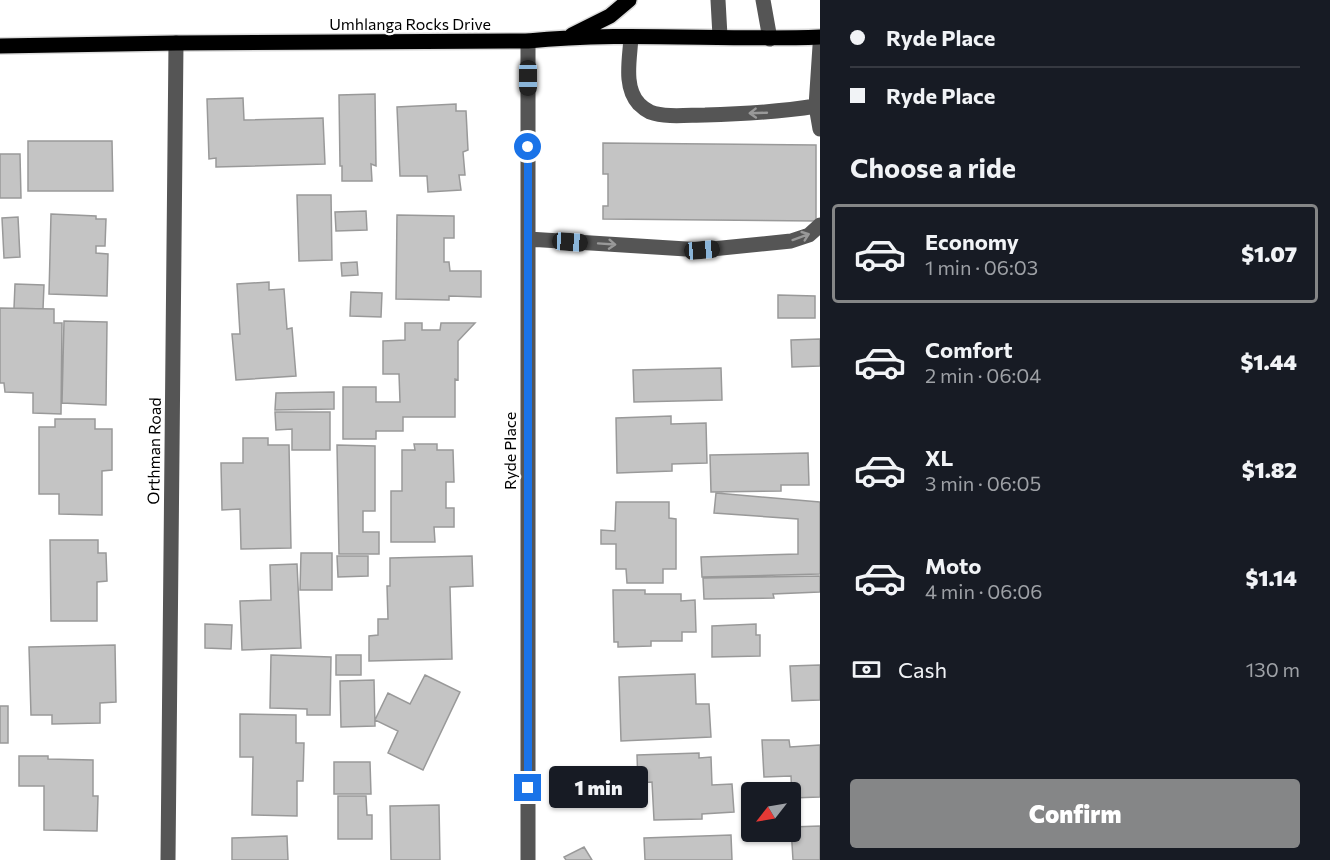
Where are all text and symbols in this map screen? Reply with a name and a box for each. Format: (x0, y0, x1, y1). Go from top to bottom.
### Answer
street label: Umhlanga Rocks Drive (329, 14, 491, 33)
text: Ryde Place (886, 24, 995, 51)
car (519, 60, 537, 96)
text: Ryde Place (886, 82, 995, 109)
one-way arrow (749, 107, 769, 119)
route start (514, 133, 541, 160)
text: Choose a ride (850, 151, 1016, 184)
icon: car (853, 227, 907, 281)
text: Economy (925, 228, 1019, 255)
one-way arrow (791, 231, 810, 242)
car (551, 232, 589, 252)
one-way arrow (597, 239, 617, 250)
car (683, 239, 721, 261)
text: $1.07 (1241, 240, 1297, 267)
text: 1 min · 06:03 (925, 255, 1038, 279)
icon: car (853, 335, 907, 389)
text: Comfort (925, 336, 1013, 363)
text: $1.44 (1241, 348, 1297, 375)
text: 2 min · 06:04 (925, 363, 1041, 387)
street label: Orthman Road (143, 397, 164, 505)
street label: Ryde Place (500, 412, 519, 490)
icon: car (853, 443, 907, 497)
text: XL (925, 444, 953, 471)
text: $1.82 (1242, 456, 1297, 483)
text: 3 min · 06:05 (925, 471, 1041, 495)
icon: car (853, 551, 907, 605)
text: Moto (925, 552, 981, 579)
text: $1.14 (1245, 564, 1297, 591)
text: 4 min · 06:06 (925, 579, 1042, 603)
icon: cash (850, 653, 883, 686)
text: Cash (898, 656, 947, 683)
text: 130 m (1246, 657, 1300, 681)
callout: 1 min (549, 767, 648, 809)
route end (514, 774, 541, 801)
text: 1 min (574, 775, 623, 799)
button: Confirm (850, 779, 1300, 848)
north arrow (741, 782, 801, 842)
map controls (741, 782, 801, 842)

